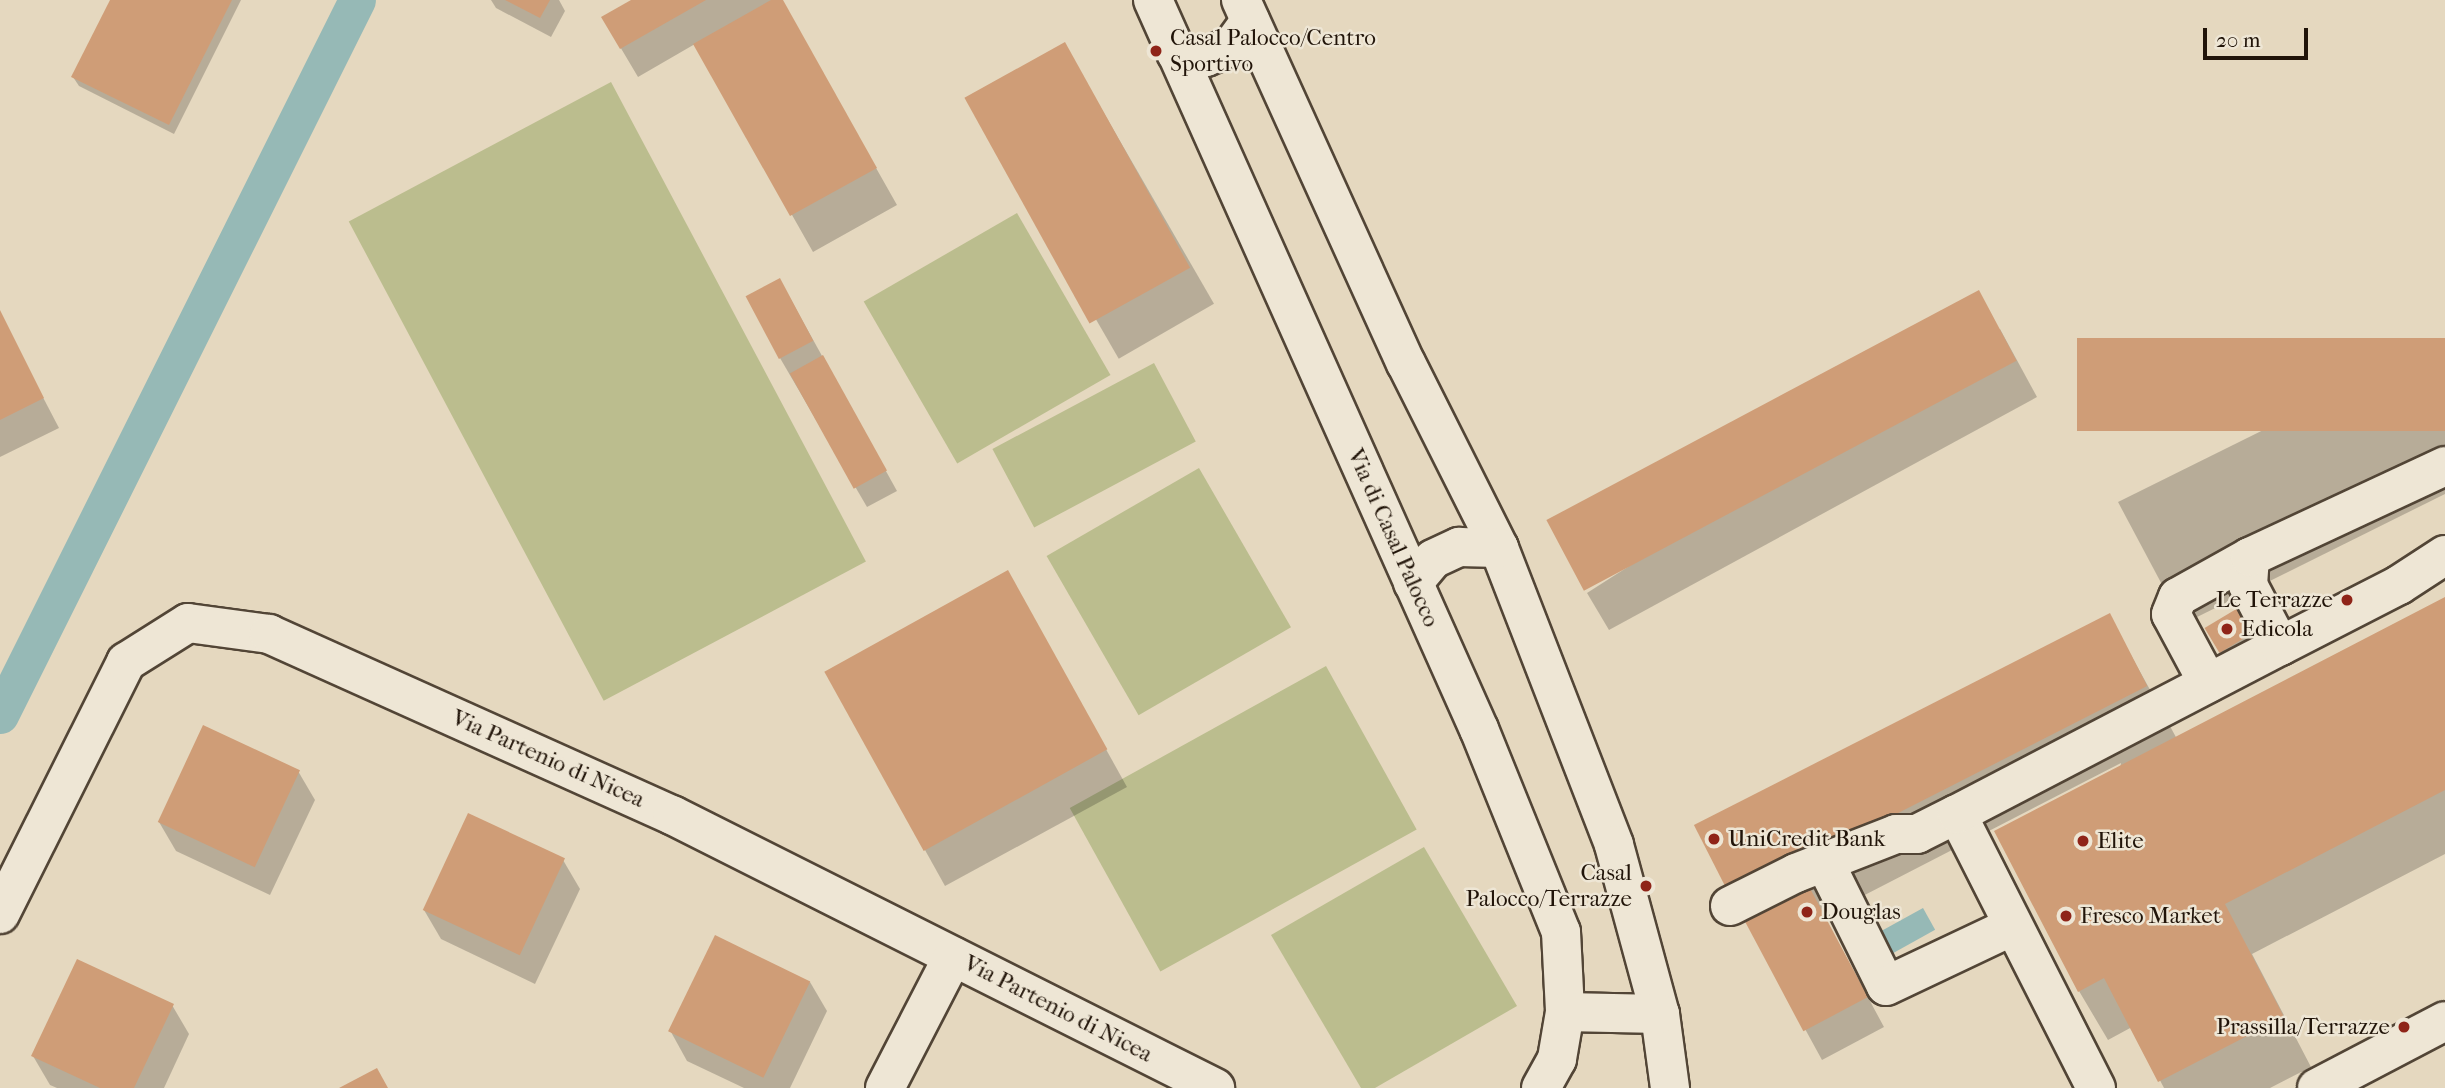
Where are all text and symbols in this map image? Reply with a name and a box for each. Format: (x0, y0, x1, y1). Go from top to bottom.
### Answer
scale bar (2207, 14, 2312, 58)
place label: Casal Palocco/Centro Sportivo (1170, 24, 1376, 78)
text: 20 m (2216, 28, 2260, 52)
marker: Casal Palocco/Centro Sportivo (1148, 43, 1164, 59)
street label: Via di Casal Palocco (1341, 445, 1445, 631)
place label: Le Terrazze (2216, 586, 2333, 614)
marker: Le Terrazze (2339, 592, 2355, 608)
place label: Edicola (2241, 615, 2313, 643)
marker: Edicola (2219, 621, 2235, 637)
street label: Via Partenio di Nicea (447, 704, 649, 814)
place label: UniCredit Bank (1728, 825, 1885, 853)
place label: Elite (2097, 827, 2144, 855)
marker: UniCredit Bank (1706, 831, 1722, 847)
marker: Elite (2075, 833, 2091, 849)
place label: Casal Palocco/Terrazze (1465, 859, 1632, 913)
marker: Casal Palocco/Terrazze (1638, 878, 1654, 894)
place label: Douglas (1821, 898, 1901, 926)
place label: Fresco Market (2080, 902, 2221, 930)
marker: Douglas (1799, 904, 1815, 920)
marker: Fresco Market (2058, 908, 2074, 924)
street label: Via Partenio di Nicea (959, 950, 1157, 1068)
place label: Prassilla/Terrazze (2216, 1013, 2390, 1041)
marker: Prassilla/Terrazze (2396, 1019, 2412, 1035)

